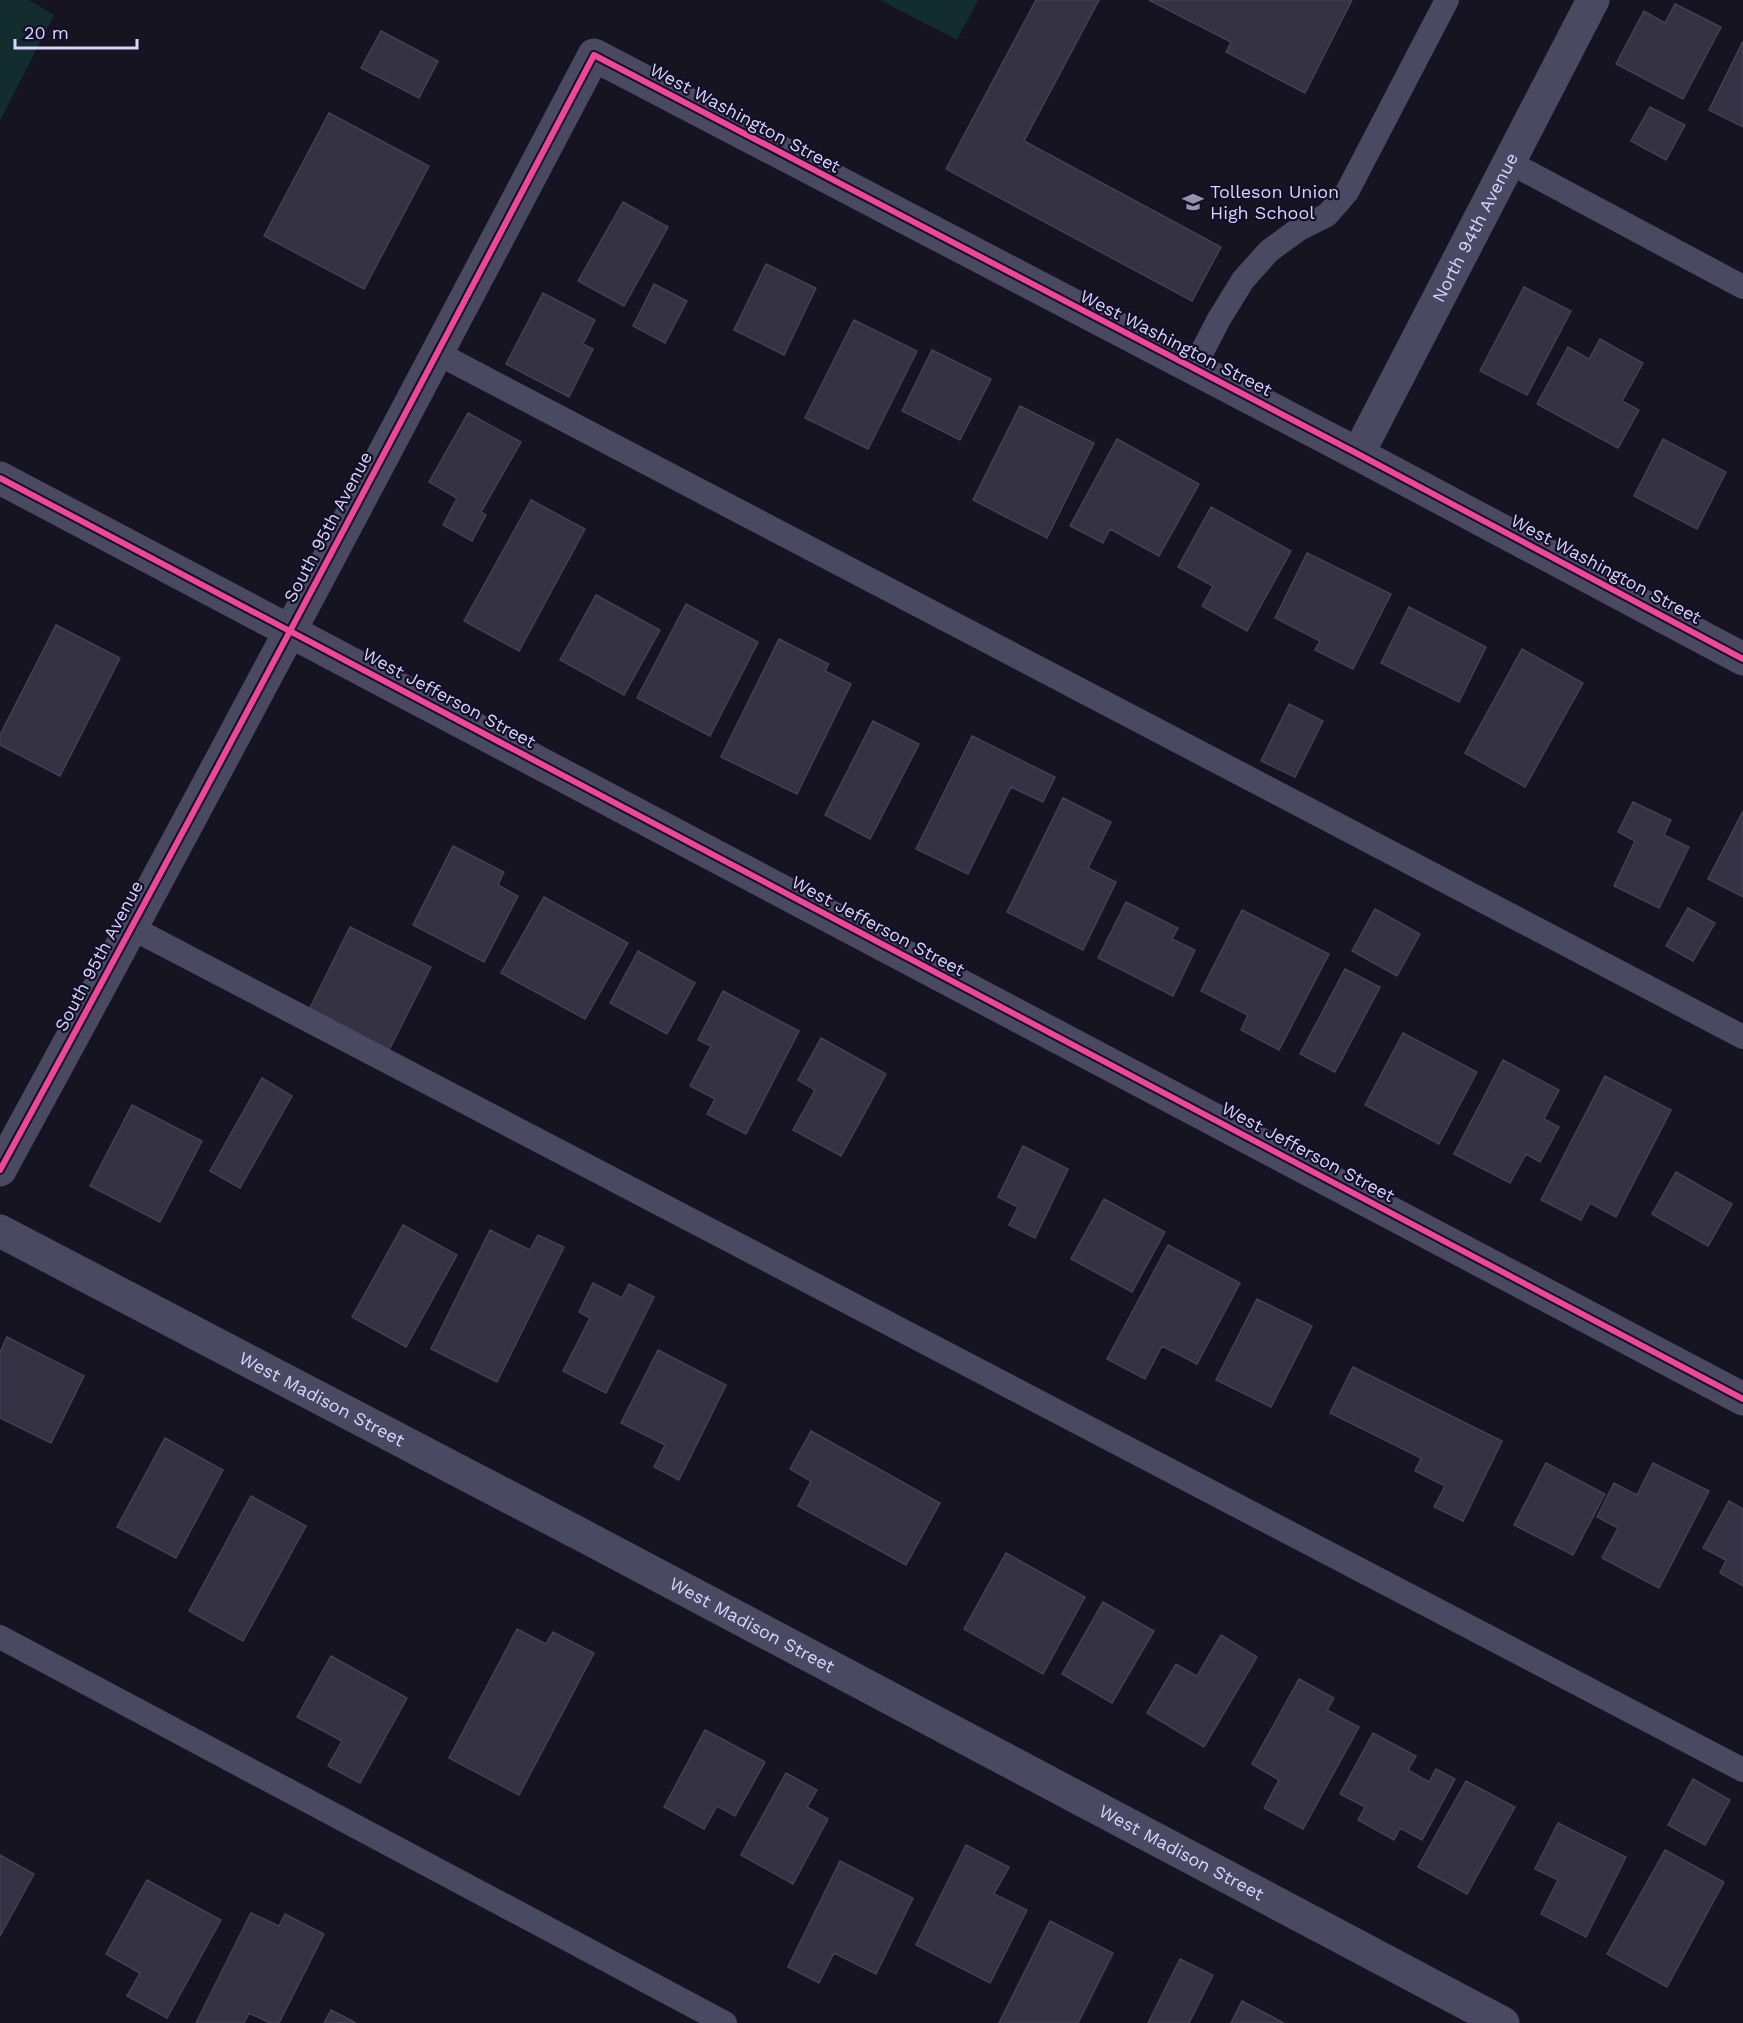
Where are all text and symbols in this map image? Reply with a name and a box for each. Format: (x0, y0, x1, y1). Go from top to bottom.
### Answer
scale bar (15, 12, 136, 50)
text: 20 m (24, 22, 69, 43)
street label: West Washington Street (646, 58, 844, 177)
street label: North 94th Avenue (1427, 149, 1522, 306)
place label: Tolleson Union High School (1210, 181, 1339, 223)
school or university icon: Tolleson Union High School (1181, 190, 1205, 214)
street label: West Washington Street (1077, 285, 1276, 400)
street label: South 95th Avenue (279, 448, 376, 606)
street label: West Washington Street (1507, 509, 1705, 628)
street label: West Jefferson Street (359, 643, 540, 752)
street label: West Jefferson Street (788, 871, 969, 980)
street label: South 95th Avenue (50, 877, 147, 1035)
street label: West Jefferson Street (1218, 1097, 1399, 1206)
street label: West Madison Street (236, 1347, 409, 1451)
street label: West Madison Street (666, 1572, 839, 1677)
street label: West Madison Street (1096, 1800, 1268, 1905)

